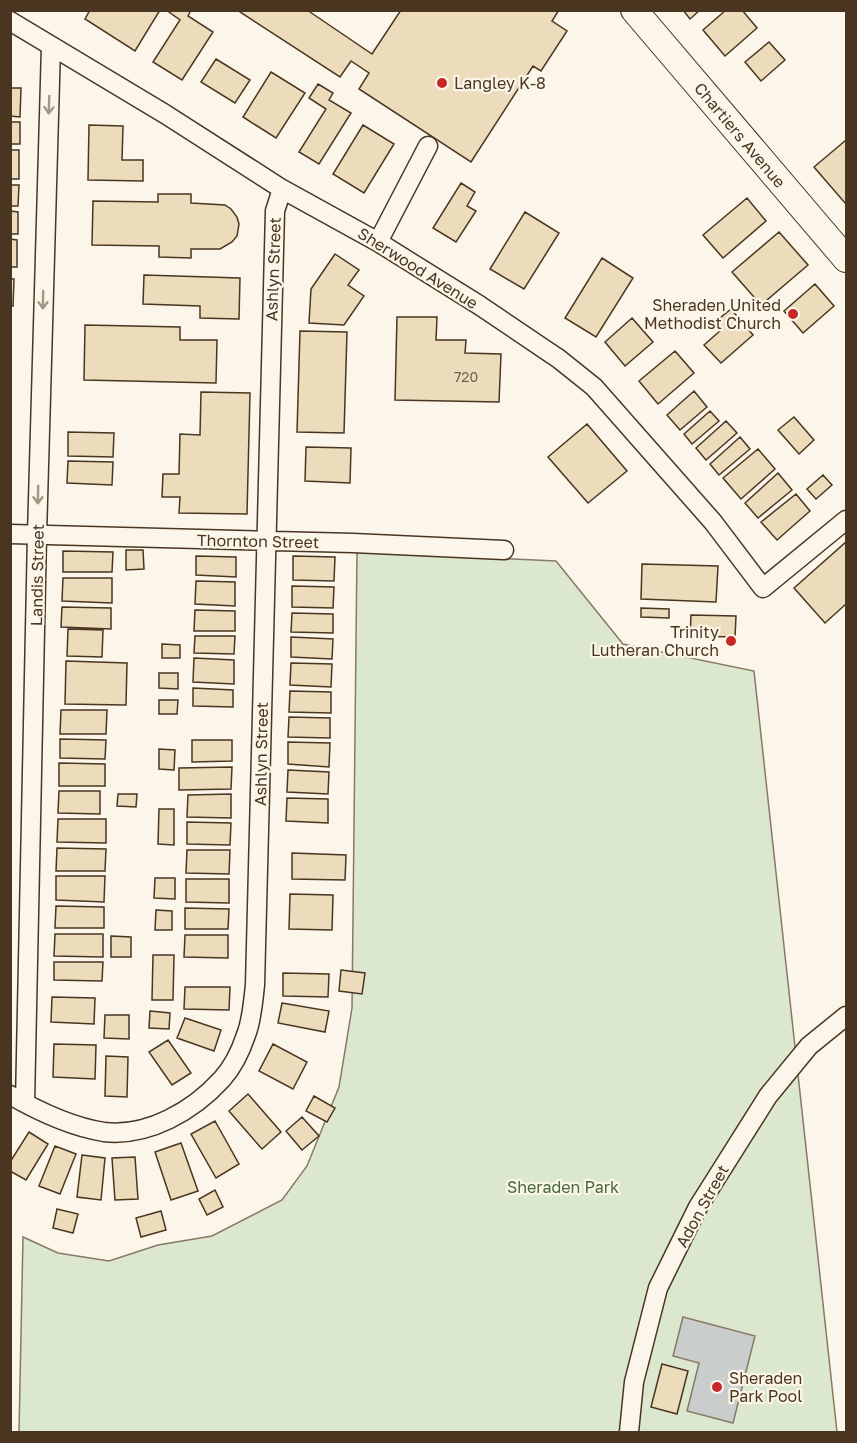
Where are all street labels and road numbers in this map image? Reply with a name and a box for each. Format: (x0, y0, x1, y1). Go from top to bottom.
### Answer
street label: Chartiers Avenue (690, 78, 790, 192)
street label: Ashlyn Street (261, 217, 285, 321)
street label: Sherwood Avenue (354, 223, 482, 313)
street label: Landis Street (26, 524, 48, 626)
street label: Thornton Street (197, 530, 319, 552)
street label: Ashlyn Street (250, 702, 272, 806)
street label: Adon Street (671, 1161, 733, 1251)

